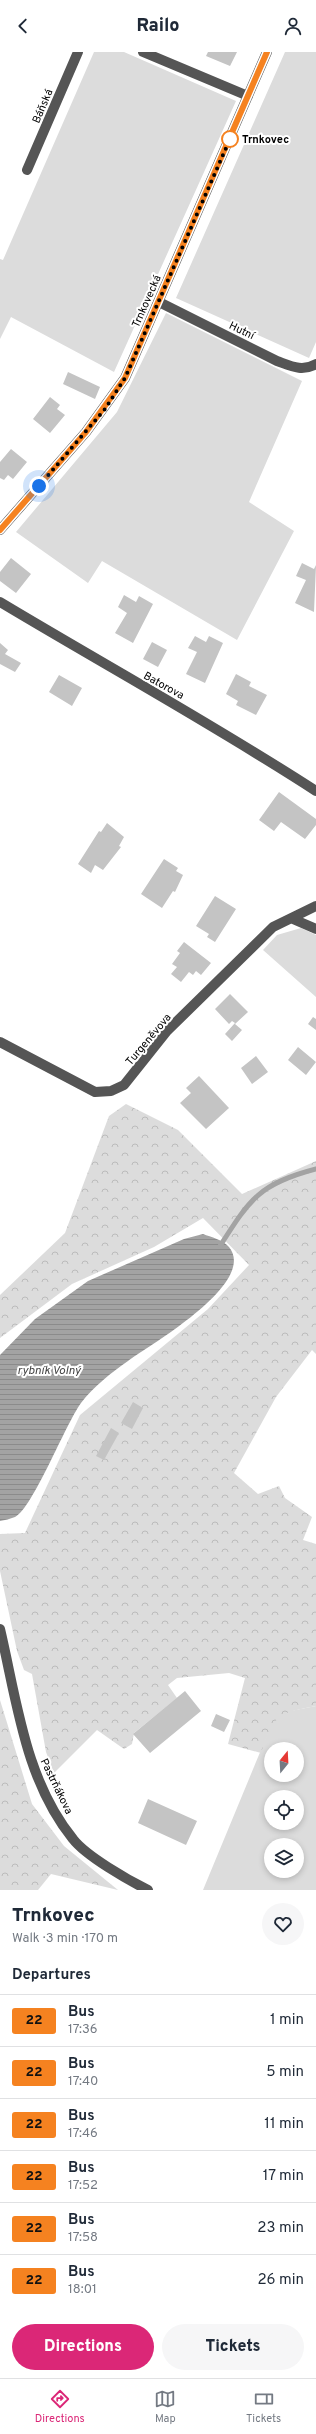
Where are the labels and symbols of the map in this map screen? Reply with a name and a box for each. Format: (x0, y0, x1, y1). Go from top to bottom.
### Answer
street label: Báňská (29, 87, 56, 126)
marker: Trnkovec (221, 130, 239, 148)
place label: Trnkovec (242, 133, 289, 147)
street label: Trnkovecká (129, 273, 165, 330)
street label: Hutní (227, 319, 258, 344)
your location (29, 476, 49, 496)
street label: Batorova (141, 669, 186, 703)
street label: Turgeněvova (123, 1011, 175, 1069)
water label: rybník Volný (17, 1363, 82, 1379)
north arrow (264, 1742, 304, 1782)
street label: Pastrňákova (37, 1756, 76, 1817)

